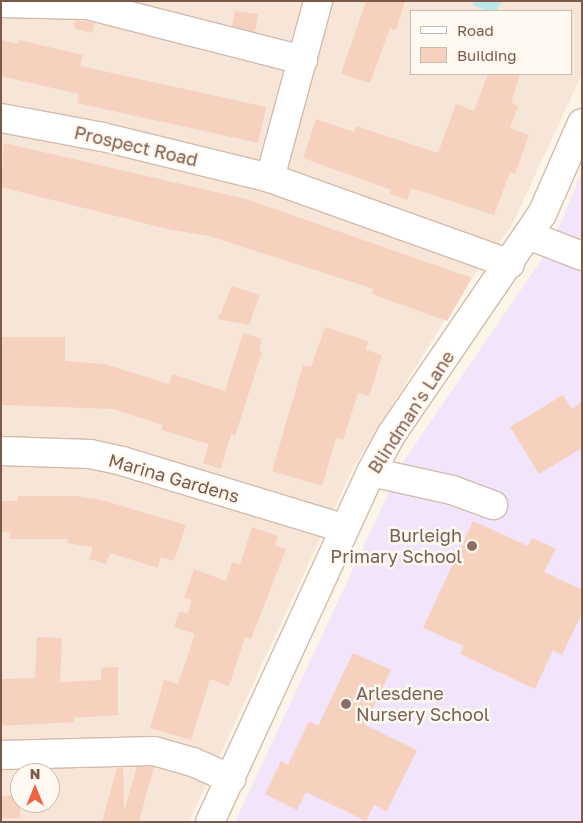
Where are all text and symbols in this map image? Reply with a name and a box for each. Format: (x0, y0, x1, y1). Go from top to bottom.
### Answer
legend (410, 10, 573, 75)
text: Road (457, 21, 494, 39)
text: Building (457, 46, 517, 64)
street label: Prospect Road (72, 121, 200, 171)
street label: Blindman's Lane (363, 347, 459, 477)
street label: Marina Gardens (106, 449, 242, 507)
place label: Burleigh Primary School (330, 525, 462, 568)
marker: Burleigh Primary School (466, 540, 478, 552)
place label: Arlesdene Nursery School (356, 683, 489, 726)
marker: Arlesdene Nursery School (340, 698, 352, 710)
north arrow (10, 763, 60, 813)
text: N (30, 765, 40, 782)

